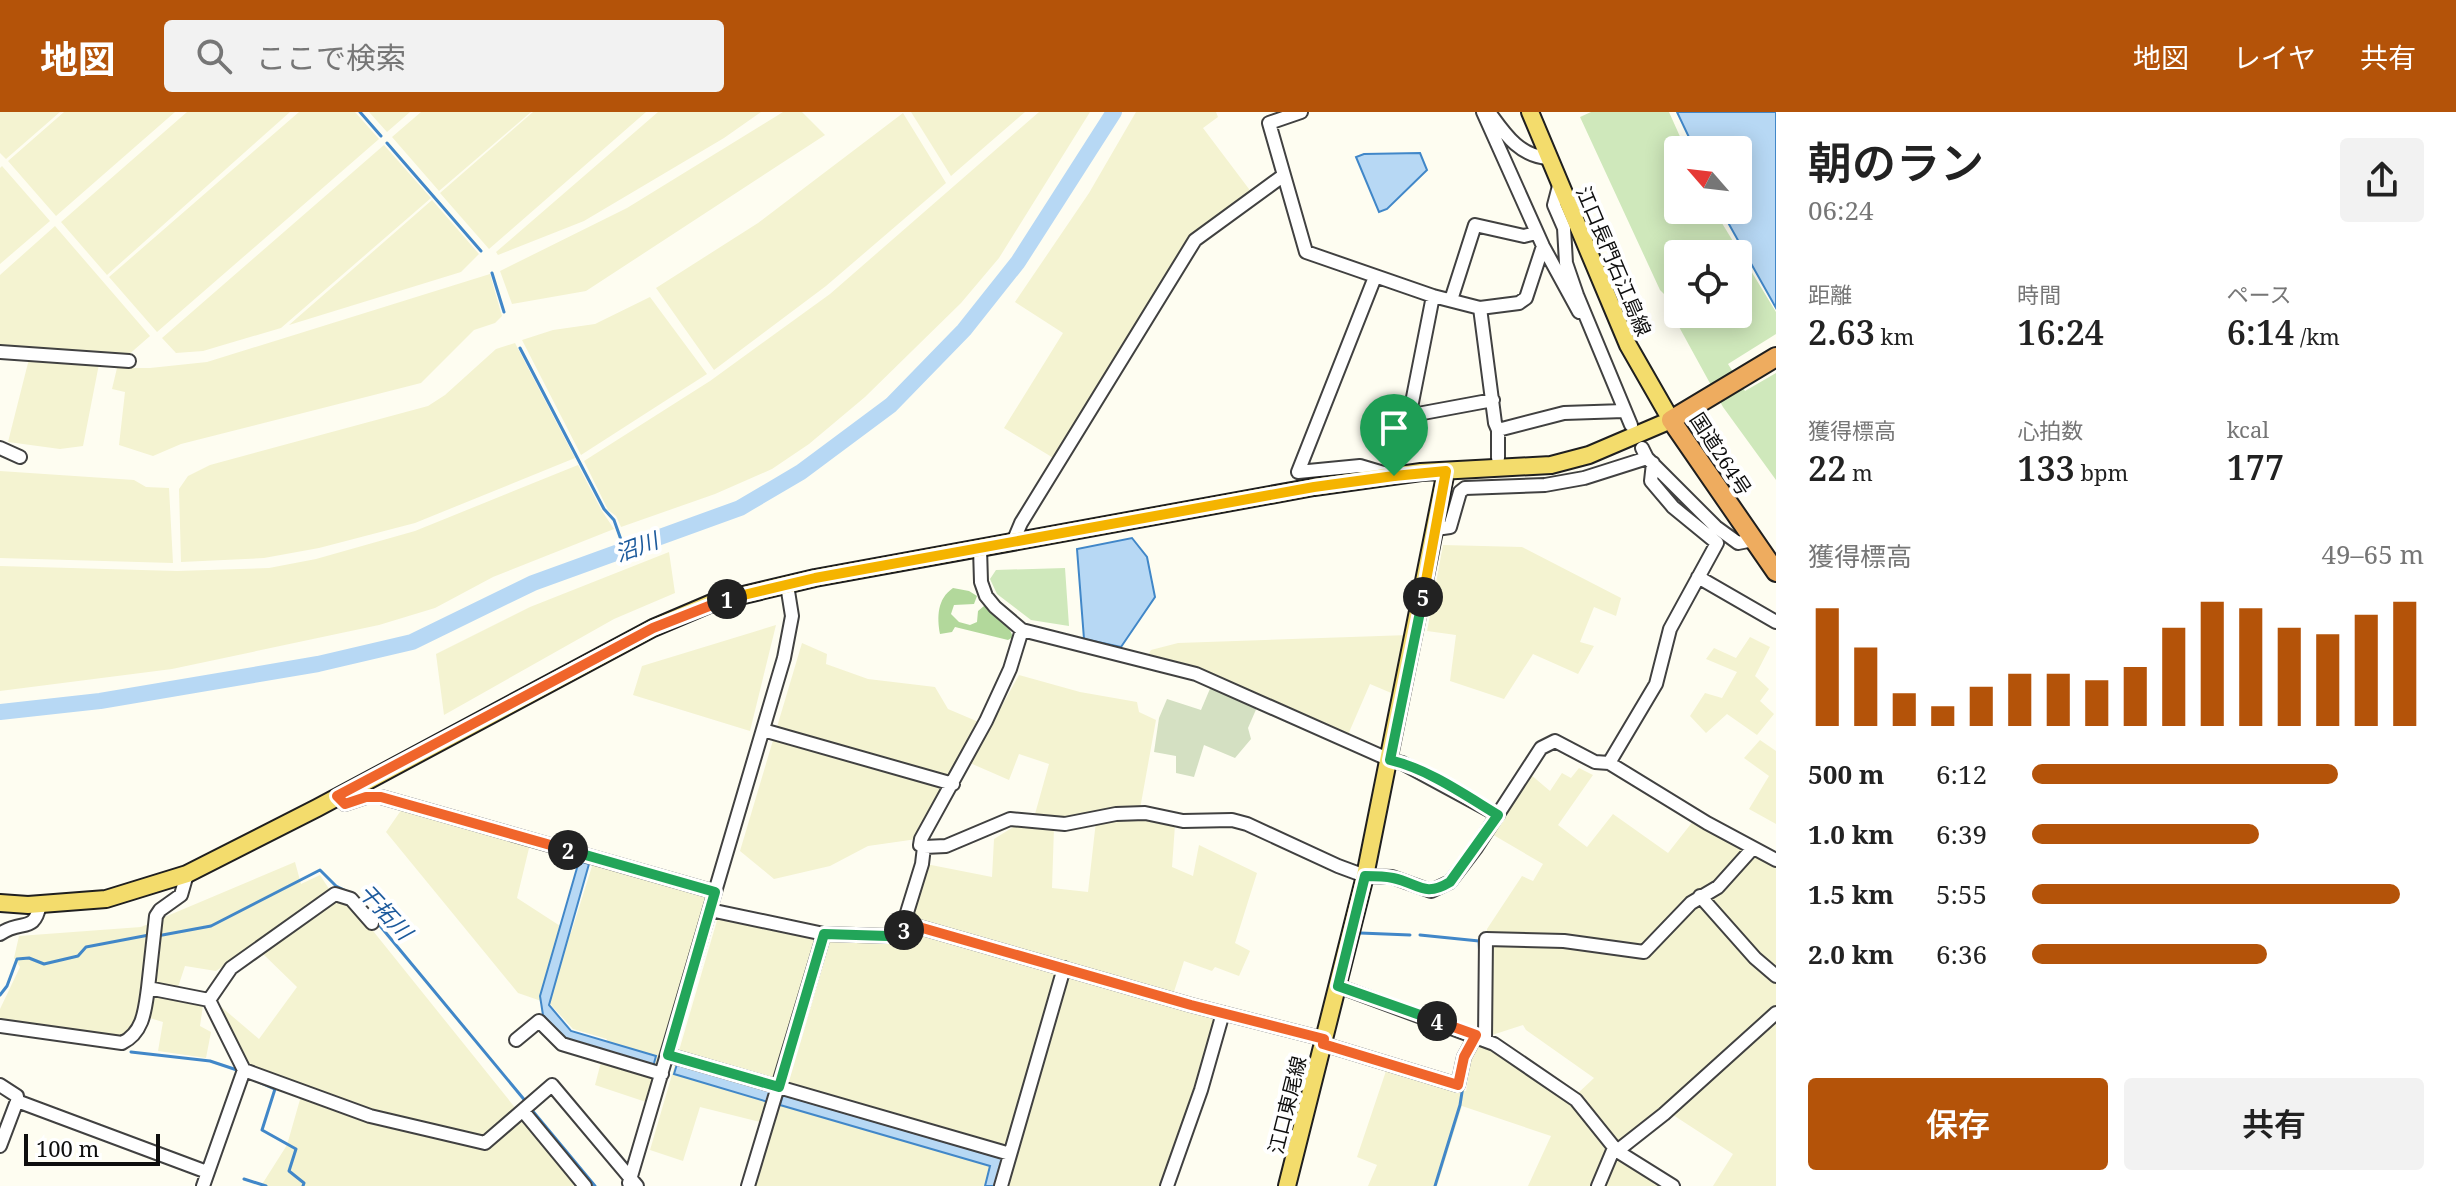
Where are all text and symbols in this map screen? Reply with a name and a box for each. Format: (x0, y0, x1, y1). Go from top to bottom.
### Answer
search box (164, 20, 724, 92)
text: 地図 (40, 32, 116, 84)
icon: search (192, 34, 236, 78)
text: ここで検索 (256, 37, 406, 78)
text: 地図 (2133, 38, 2189, 76)
text: レイヤ (2233, 38, 2316, 76)
text: 共有 (2360, 38, 2416, 76)
text: 朝のラン (1808, 132, 1984, 192)
north arrow (1664, 136, 1752, 224)
map controls (1664, 136, 1752, 328)
button: share (2340, 138, 2424, 222)
street label: 江口長門石江島線 (1570, 182, 1658, 340)
text: 06:24 (1808, 192, 1874, 228)
button: locate (1664, 240, 1752, 328)
text: 距離 (1808, 279, 1852, 309)
text: 時間 (2017, 279, 2061, 309)
text: ペース (2227, 279, 2292, 309)
text: 2.63 (1808, 309, 1875, 355)
text: 16:24 (2017, 309, 2104, 355)
text: 6:14 (2227, 309, 2294, 355)
text: km (1875, 321, 1914, 351)
text: /km (2294, 321, 2340, 351)
pin (1360, 394, 1428, 476)
icon: arrive (1372, 406, 1416, 450)
street label: 国道264号 (1684, 407, 1758, 501)
text: kcal (2227, 414, 2269, 444)
text: 獲得標高 (1808, 415, 1896, 445)
text: 心拍数 (2017, 415, 2083, 445)
text: 177 (2227, 444, 2284, 490)
text: 22 (1808, 445, 1846, 491)
text: 133 (2017, 445, 2075, 491)
text: m (1846, 457, 1873, 487)
text: bpm (2075, 457, 2128, 487)
water label: 沼川 (610, 524, 664, 568)
text: 49–65 m (2322, 536, 2424, 572)
text: 獲得標高 (1808, 538, 1912, 574)
pin: 5 (1403, 577, 1443, 617)
pin: 1 (707, 579, 747, 619)
text: 5 (1417, 582, 1429, 612)
text: 1 (721, 584, 733, 614)
text: 500 m (1808, 756, 1884, 792)
text: 6:12 (1936, 756, 1987, 792)
text: 1.0 km (1808, 816, 1894, 852)
text: 6:39 (1936, 816, 1987, 852)
pin: 2 (548, 830, 588, 870)
text: 2 (562, 835, 574, 865)
text: 1.5 km (1808, 876, 1894, 912)
text: 5:55 (1936, 876, 1987, 912)
water label: 干拓川 (353, 877, 421, 947)
pin: 3 (884, 910, 924, 950)
text: 3 (898, 915, 910, 945)
text: 2.0 km (1808, 936, 1894, 972)
text: 6:36 (1936, 936, 1987, 972)
pin: 4 (1417, 1001, 1457, 1041)
text: 4 (1431, 1006, 1443, 1036)
street label: 江口東尾線 (1262, 1053, 1312, 1157)
button: 保存 (1808, 1078, 2108, 1170)
button: 共有 (2124, 1078, 2424, 1170)
scale bar (24, 1130, 160, 1166)
text: 100 m (36, 1133, 99, 1163)

